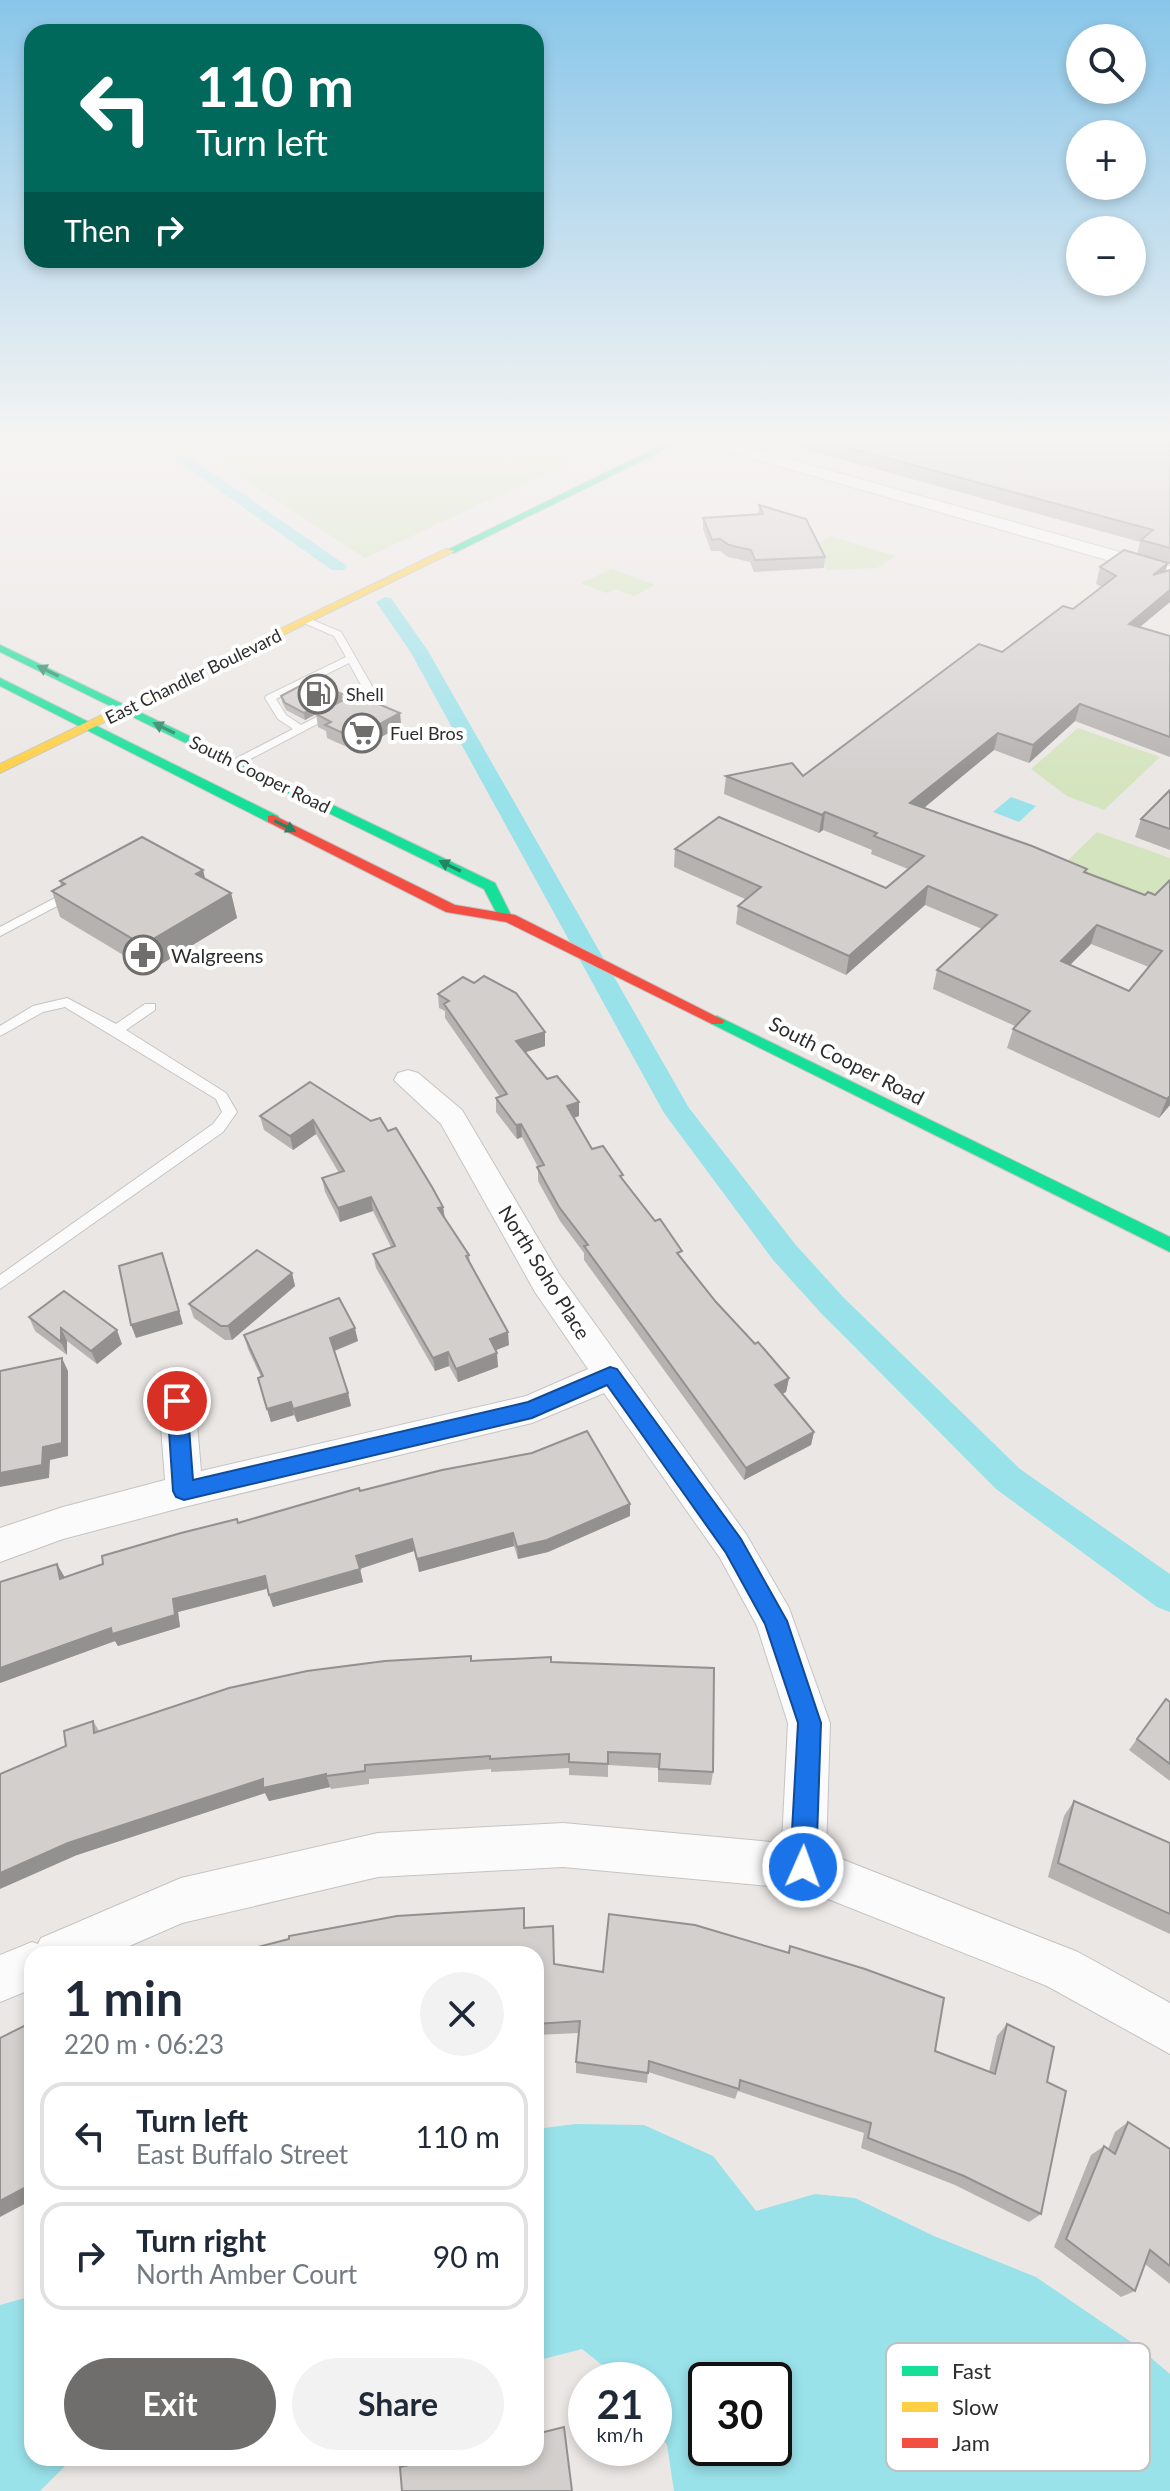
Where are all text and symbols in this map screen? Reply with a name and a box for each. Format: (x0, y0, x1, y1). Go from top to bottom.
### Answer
map controls (1066, 24, 1146, 296)
button: search (1066, 24, 1146, 104)
text: 110 m (196, 52, 354, 119)
icon: left (64, 56, 168, 160)
text: Turn left (196, 120, 328, 164)
button: + (1066, 120, 1146, 200)
icon: right (147, 208, 191, 252)
text: Then (64, 212, 131, 248)
button: − (1066, 216, 1146, 296)
street label: East Chandler Boulevard (101, 624, 285, 728)
one-way arrow (36, 665, 59, 678)
fuel station icon: Shell (297, 673, 339, 715)
place label: Shell (346, 683, 384, 705)
supermarket icon: Fuel Bros (341, 712, 383, 754)
one-way arrow (152, 721, 175, 735)
place label: Fuel Bros (390, 722, 464, 744)
street label: South Cooper Road (186, 730, 334, 818)
one-way arrow (274, 819, 297, 832)
one-way arrow (438, 859, 461, 873)
pharmacy icon: Walgreens (122, 934, 164, 976)
place label: Walgreens (171, 943, 263, 967)
street label: South Cooper Road (766, 1011, 928, 1109)
street label: North Soho Place (494, 1201, 596, 1343)
pin (143, 1367, 211, 1435)
icon: arrive (155, 1379, 199, 1423)
position arrow (761, 1825, 845, 1909)
text: 1 min (64, 1969, 183, 2026)
button: close (420, 1972, 504, 2056)
text: 220 m · 06:23 (64, 2028, 224, 2060)
text: Turn left (136, 2102, 248, 2138)
icon: left (68, 2114, 112, 2158)
text: 110 m (415, 2118, 500, 2154)
text: East Buffalo Street (136, 2138, 348, 2170)
text: Turn right (136, 2222, 266, 2258)
icon: right (68, 2234, 112, 2278)
text: 90 m (433, 2238, 500, 2274)
text: North Amber Court (136, 2258, 357, 2290)
legend (886, 2343, 1150, 2471)
text: Fast (952, 2357, 991, 2384)
button: Exit (64, 2358, 276, 2450)
button: Share (292, 2358, 504, 2450)
speed limit sign: 30 (688, 2362, 792, 2466)
text: 21 (597, 2380, 643, 2428)
text: Slow (952, 2393, 999, 2420)
text: km/h (597, 2422, 643, 2446)
text: Jam (952, 2429, 990, 2456)

